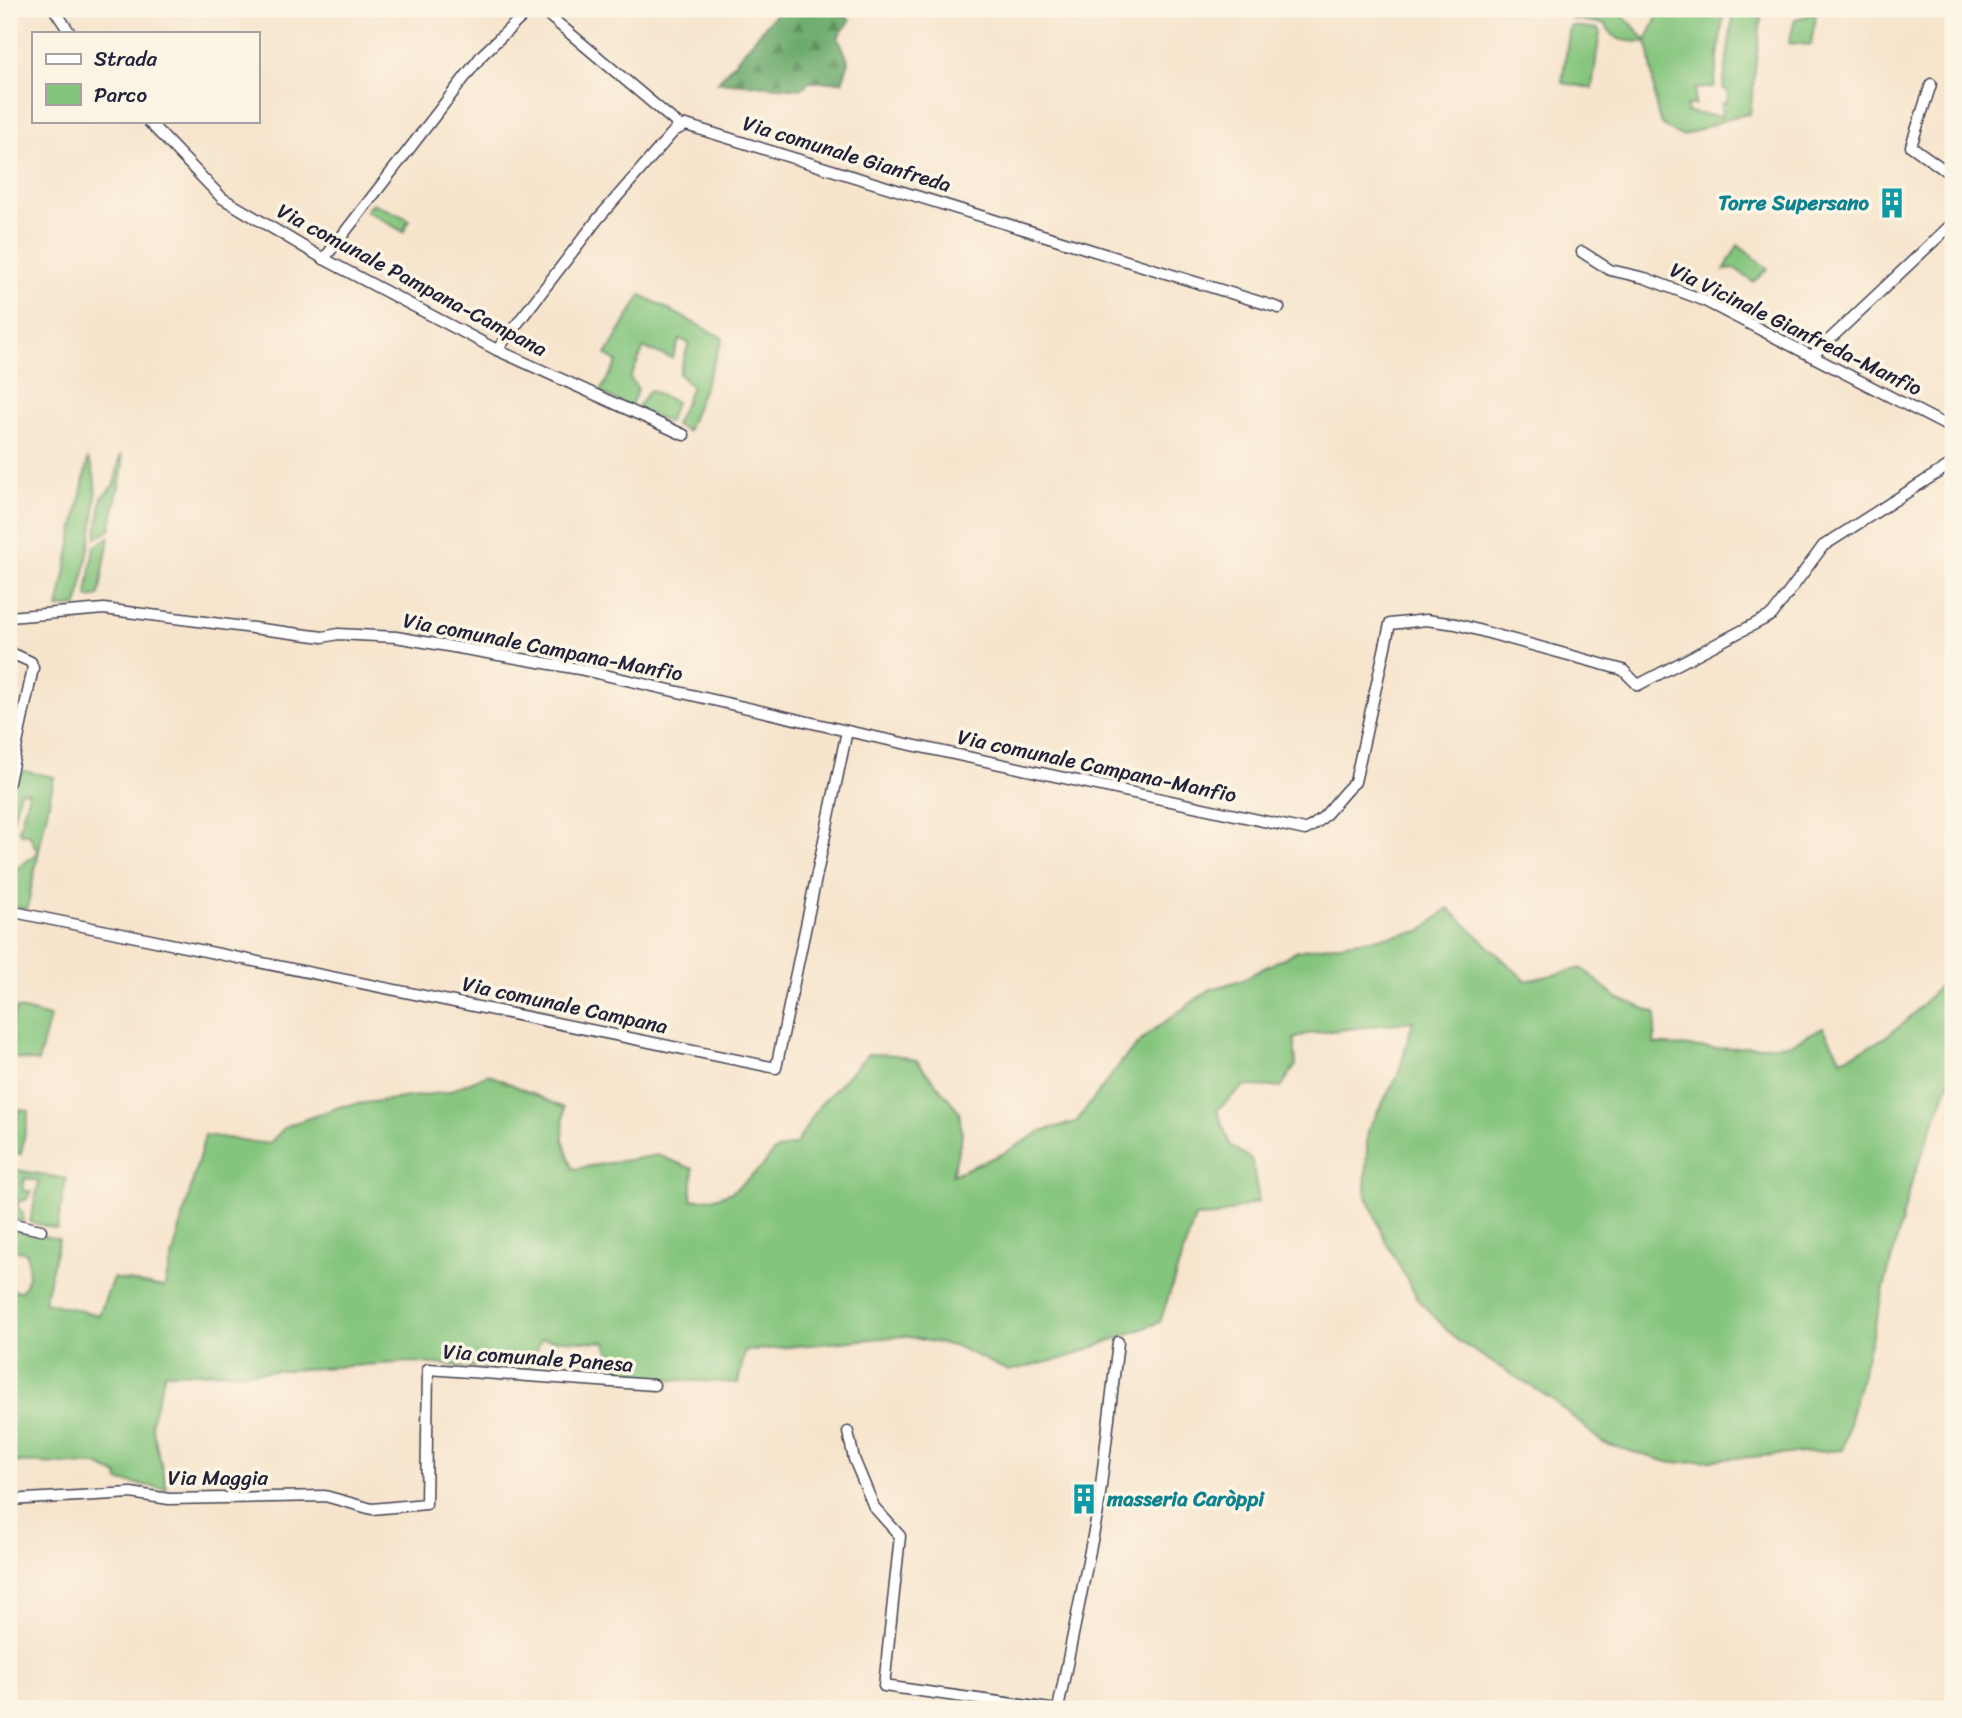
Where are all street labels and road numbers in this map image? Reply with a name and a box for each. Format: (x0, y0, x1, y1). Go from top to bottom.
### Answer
street label: Via comunale Gianfreda (738, 104, 956, 204)
street label: Via comunale Pampana-Campana (270, 192, 555, 368)
street label: Via Vicinale Gianfreda-Manfio (1663, 251, 1929, 407)
street label: Via comunale Campana-Manfio (400, 601, 686, 693)
street label: Via comunale Campana-Manfio (954, 718, 1240, 814)
street label: Via comunale Campana (459, 965, 672, 1045)
street label: Via comunale Panesa (442, 1332, 635, 1384)
street label: Via Maggia (168, 1459, 269, 1497)

